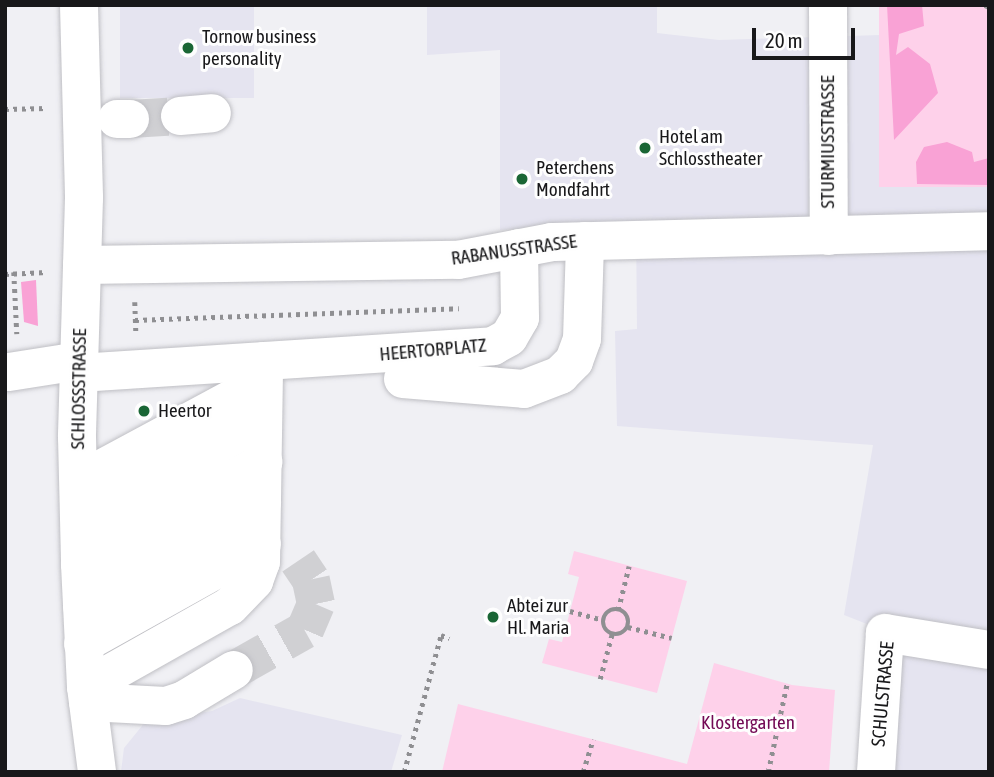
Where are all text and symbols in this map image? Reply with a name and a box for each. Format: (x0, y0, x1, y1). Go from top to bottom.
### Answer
scale bar (756, 14, 859, 58)
place label: Tornow business personality (202, 26, 316, 70)
text: 20 m (765, 28, 803, 52)
marker: Tornow business personality (180, 40, 196, 56)
street label: STURMIUSSTRASSE (817, 76, 839, 208)
place label: Hotel am Schlosstheater (659, 126, 762, 170)
marker: Hotel am Schlosstheater (637, 140, 653, 156)
place label: Peterchens Mondfahrt (536, 157, 614, 201)
marker: Peterchens Mondfahrt (514, 171, 530, 187)
street label: RABANUSSTRASSE (450, 230, 578, 270)
street label: SCHLOSSSTRASSE (67, 328, 91, 450)
street label: HEERTORPLATZ (379, 334, 487, 366)
place label: Heertor (158, 400, 211, 422)
marker: Heertor (136, 403, 152, 419)
place label: Abtei zur Hl. Maria (507, 595, 569, 639)
marker: Abtei zur Hl. Maria (485, 609, 501, 625)
street label: SCHULSTRASSE (867, 641, 899, 747)
park label: Klostergarten (701, 712, 795, 734)

